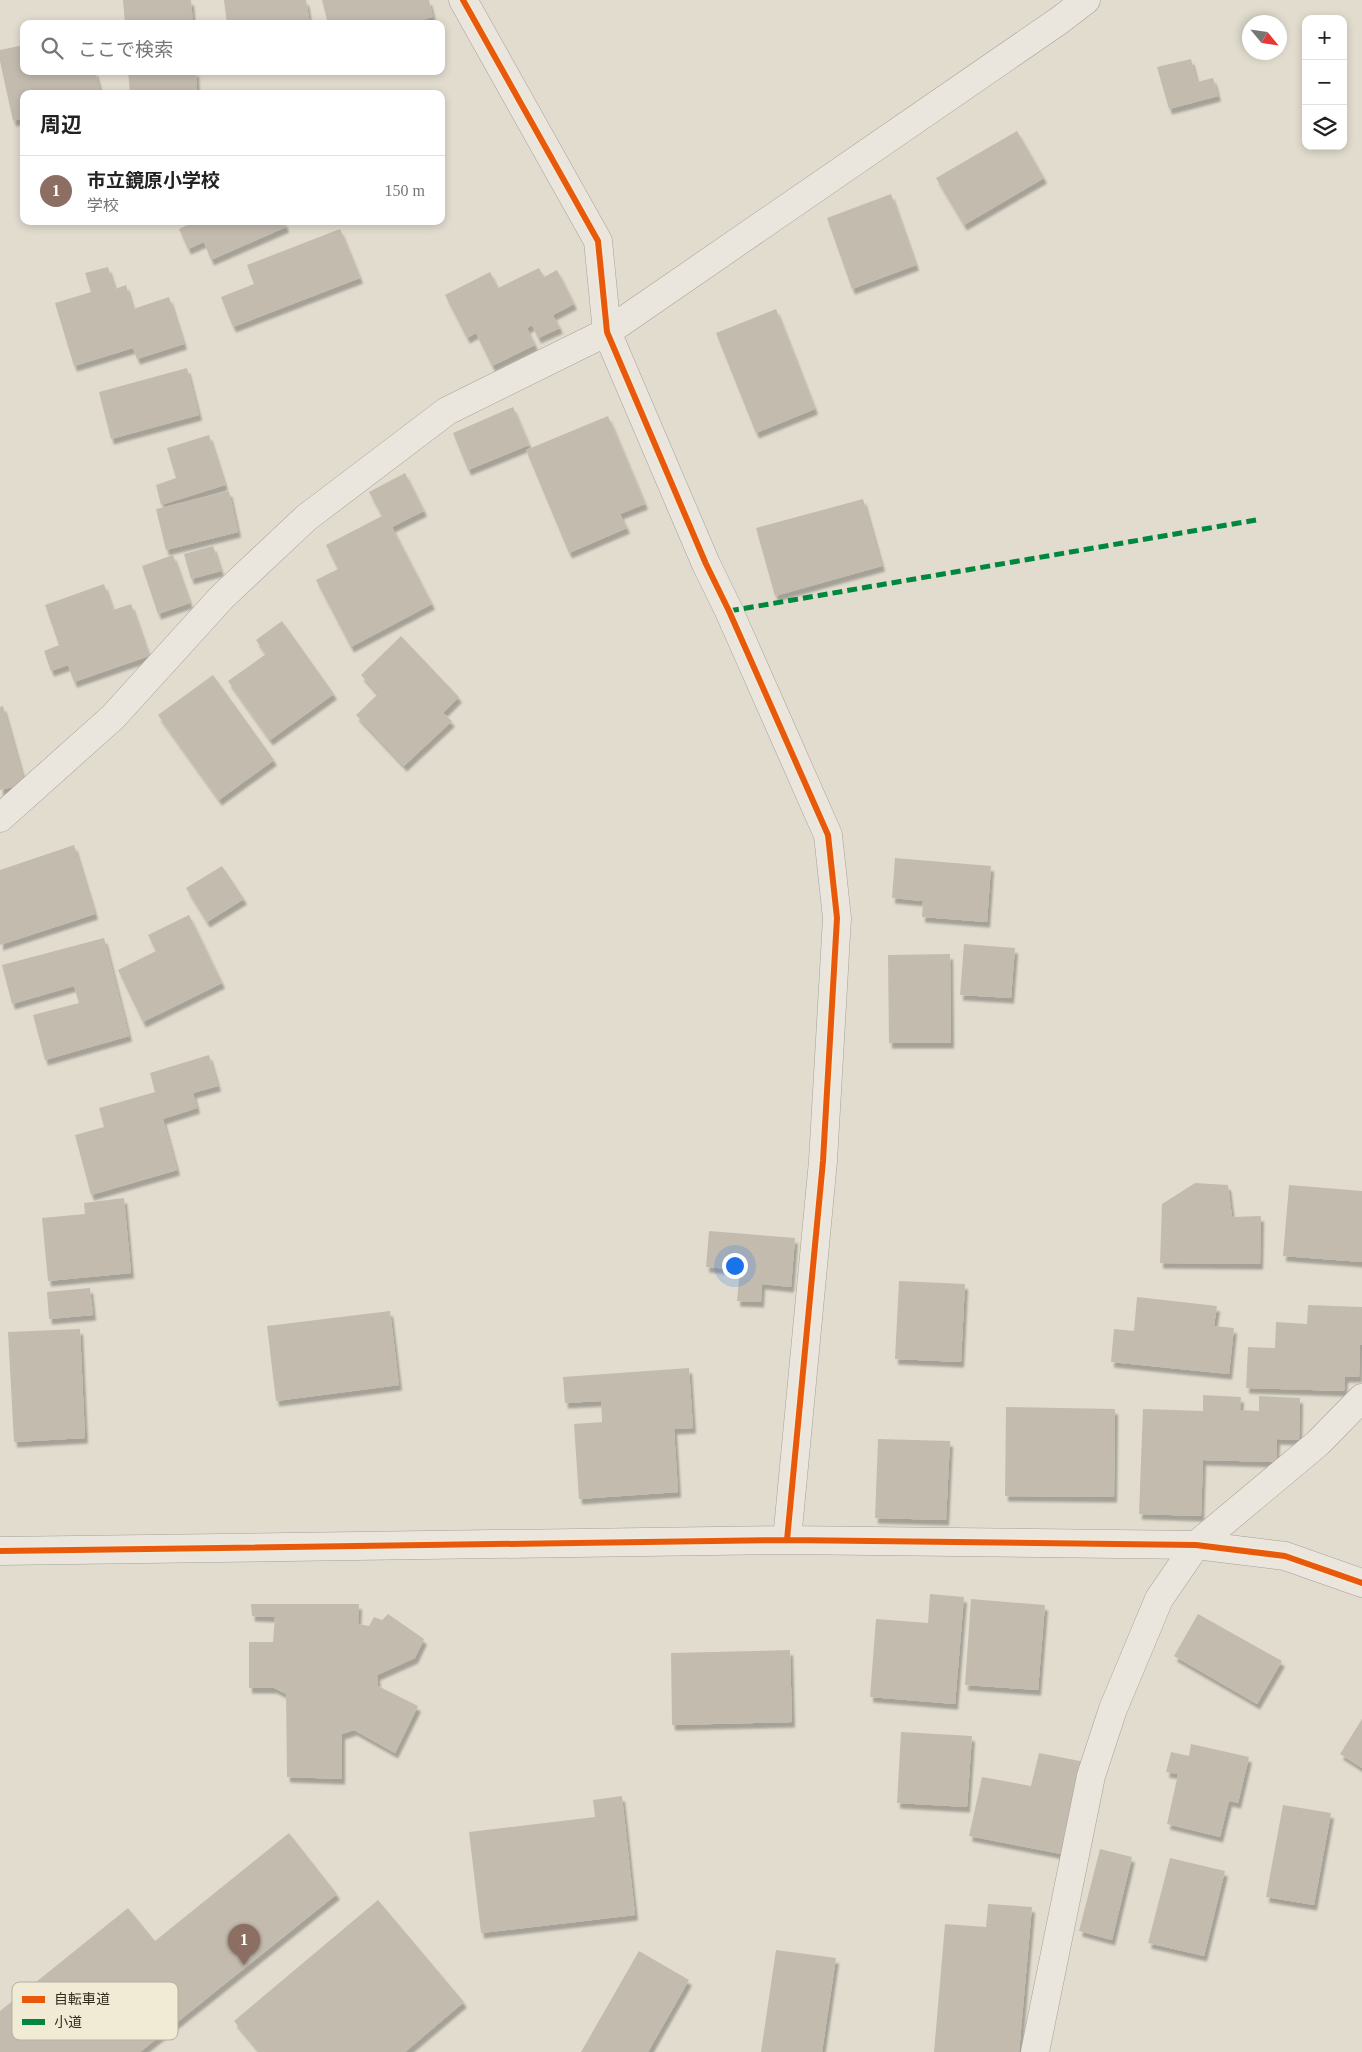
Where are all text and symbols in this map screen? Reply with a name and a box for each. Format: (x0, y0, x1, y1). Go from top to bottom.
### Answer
north arrow (1242, 15, 1287, 60)
map controls (1302, 15, 1347, 150)
button: + (1302, 15, 1347, 60)
search box (20, 20, 445, 75)
icon: search (38, 34, 66, 62)
text: ここで検索 (78, 39, 173, 60)
button: − (1302, 60, 1347, 105)
button: layers (1302, 105, 1347, 150)
text: 周辺 (40, 113, 82, 137)
text: 市立鏡原小学校 (87, 170, 220, 191)
text: 1 (52, 182, 60, 199)
text: 150 m (385, 182, 425, 199)
text: 学校 (87, 197, 119, 214)
your location (722, 1253, 748, 1279)
pin: 1 (228, 1924, 260, 1965)
legend (12, 1982, 178, 2040)
text: 自転車道 (54, 1992, 110, 2007)
text: 小道 (54, 2015, 82, 2030)

